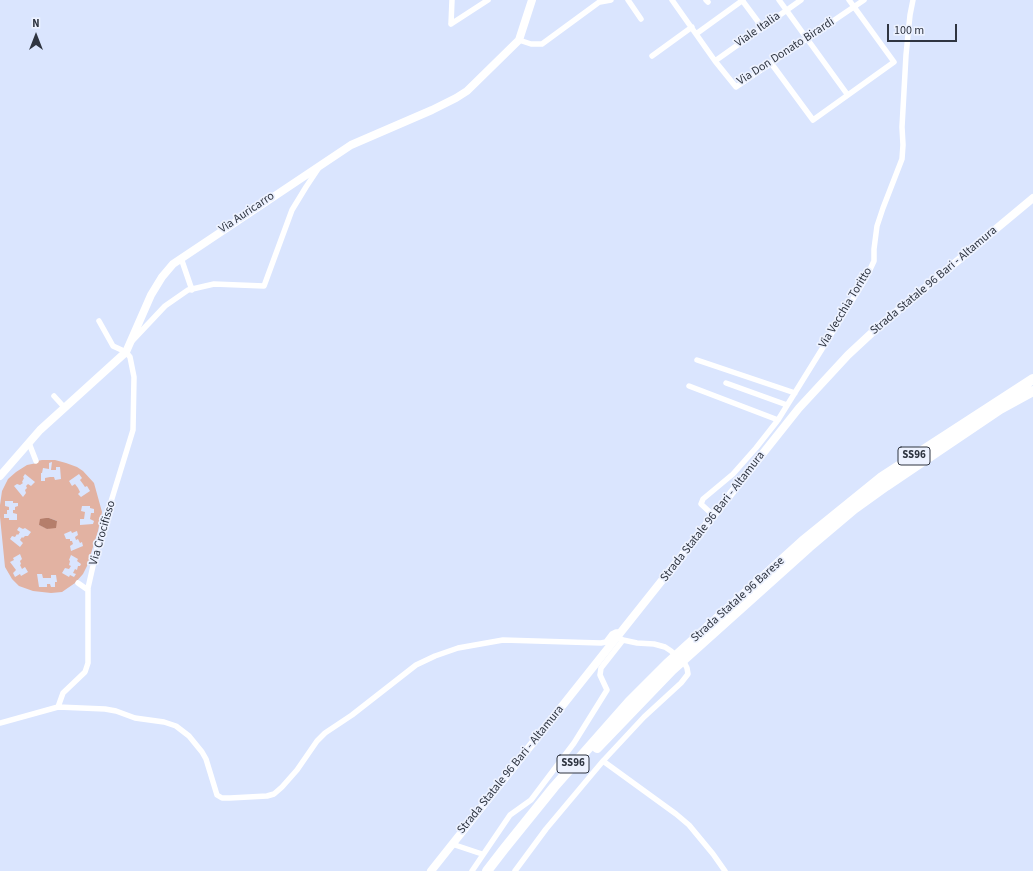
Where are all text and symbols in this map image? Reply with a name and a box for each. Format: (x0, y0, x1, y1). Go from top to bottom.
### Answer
street label: Viale Italia (733, 9, 783, 51)
street label: Via Don Donato Birardi (735, 15, 837, 89)
north arrow (16, 16, 56, 56)
text: N (32, 16, 40, 31)
scale bar (889, 16, 959, 42)
text: 100 m (894, 22, 924, 39)
street label: Via Auricarro (217, 189, 277, 237)
street label: Strada Statale 96 Bari - Altamura (868, 224, 1000, 338)
street label: Via Vecchia Toritto (816, 265, 876, 351)
road number: SS96 (898, 447, 930, 465)
street label: Strada Statale 96 Bari - Altamura (658, 449, 768, 585)
street label: Via Crocifisso (87, 499, 119, 567)
street label: Strada Statale 96 Barese (688, 554, 788, 646)
street label: Strada Statale 96 Bari - Altamura (455, 703, 567, 837)
road number: SS96 (557, 755, 589, 773)

